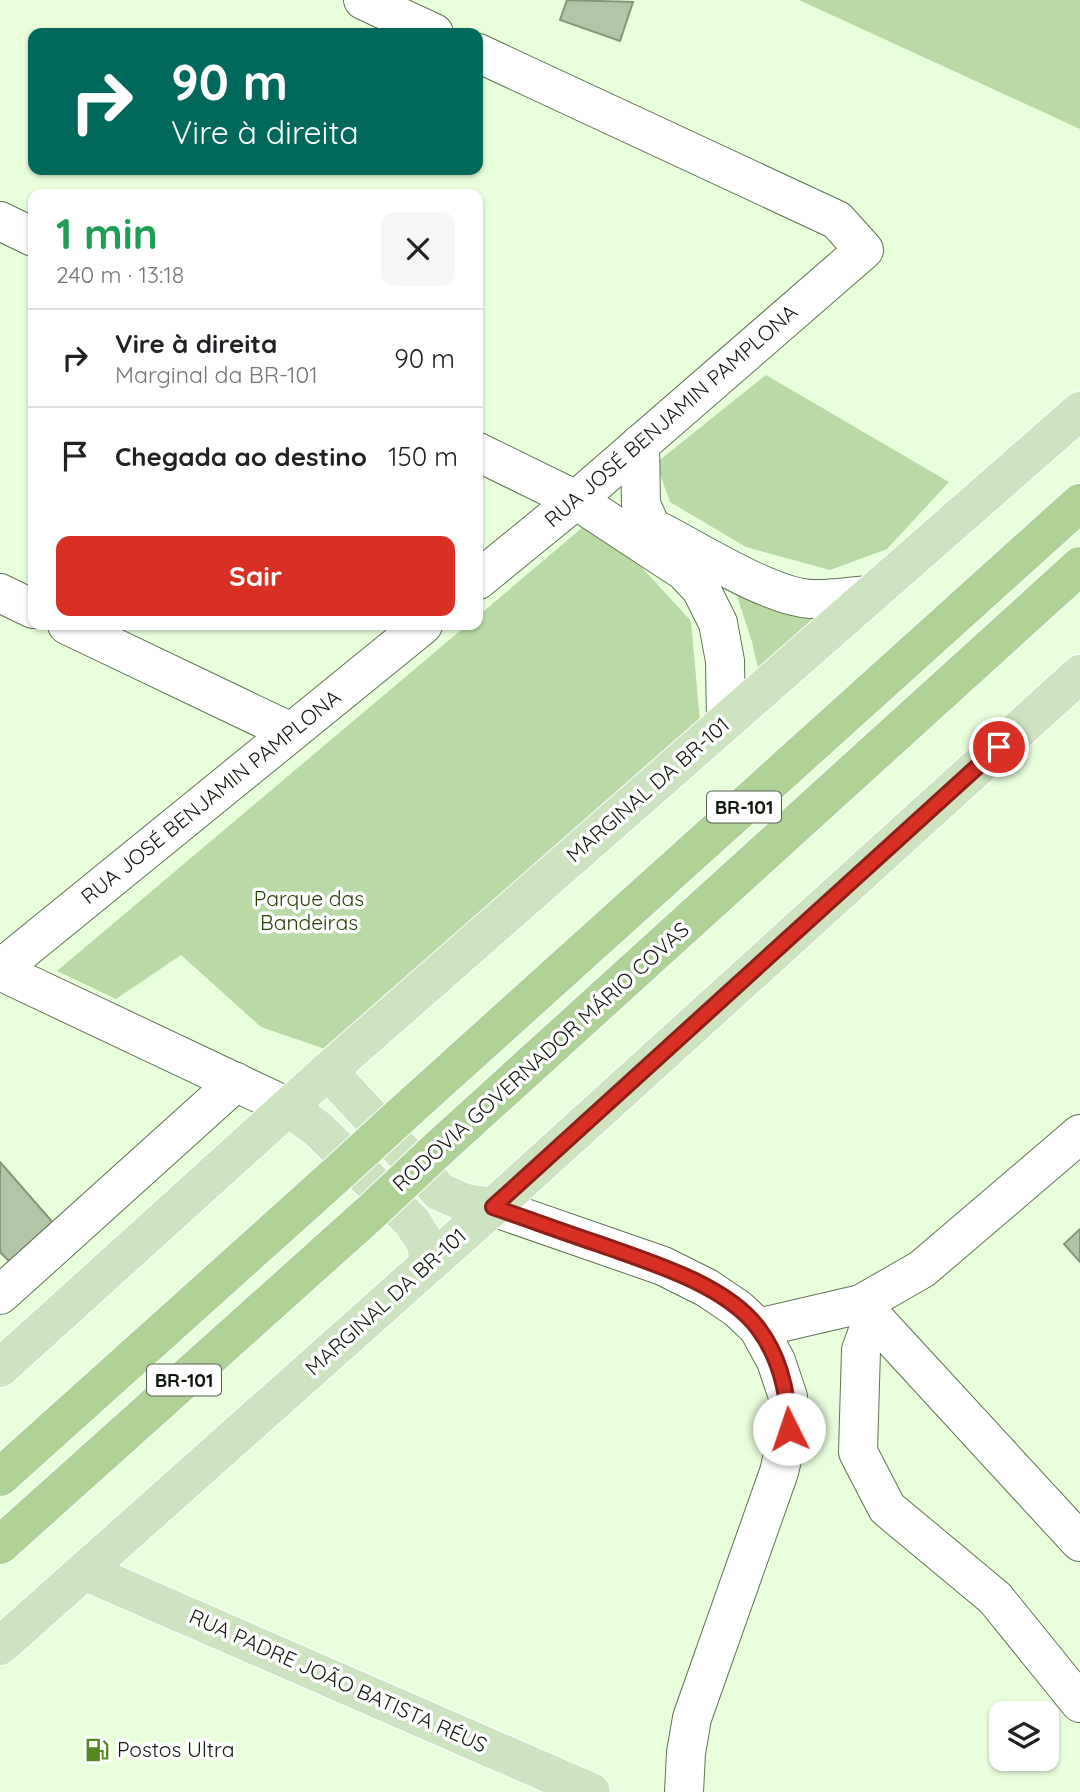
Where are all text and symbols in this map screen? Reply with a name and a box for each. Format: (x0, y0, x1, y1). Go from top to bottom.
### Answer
text: 90 m (171, 51, 288, 112)
icon: right (56, 56, 147, 147)
text: Vire à direita (171, 112, 359, 152)
text: 1 min (56, 207, 158, 260)
button: close (381, 212, 455, 286)
text: 240 m · 13:18 (56, 260, 184, 289)
street label: RUA JOSÉ BENJAMIN PAMPLONA (539, 298, 802, 532)
text: Vire à direita (115, 327, 277, 360)
icon: right (56, 339, 94, 377)
text: 90 m (394, 342, 455, 375)
text: Marginal da BR-101 (115, 360, 318, 389)
icon: arrive (56, 437, 94, 475)
text: Chegada ao destino (115, 440, 367, 473)
text: 150 m (388, 440, 458, 473)
button: Sair (56, 536, 455, 616)
street label: RUA JOSÉ BENJAMIN PAMPLONA (75, 683, 345, 909)
street label: MARGINAL DA BR-101 (560, 711, 734, 867)
pin (969, 717, 1029, 777)
icon: arrive (980, 728, 1018, 766)
road number: BR-101 (707, 792, 781, 822)
park label: Parque das Bandeiras (254, 885, 364, 935)
street label: RODOVIA GOVERNADOR MÁRIO COVAS (387, 916, 694, 1196)
street label: MARGINAL DA BR-101 (299, 1222, 471, 1380)
road number: BR-101 (147, 1364, 221, 1396)
position arrow (752, 1392, 826, 1466)
street label: RUA PADRE JOÃO BATISTA RÉUS (186, 1603, 491, 1758)
map controls (989, 1701, 1059, 1771)
button: layers (989, 1701, 1059, 1771)
fuel station icon: Postos Ultra (83, 1736, 111, 1764)
place label: Postos Ultra (117, 1736, 235, 1762)

